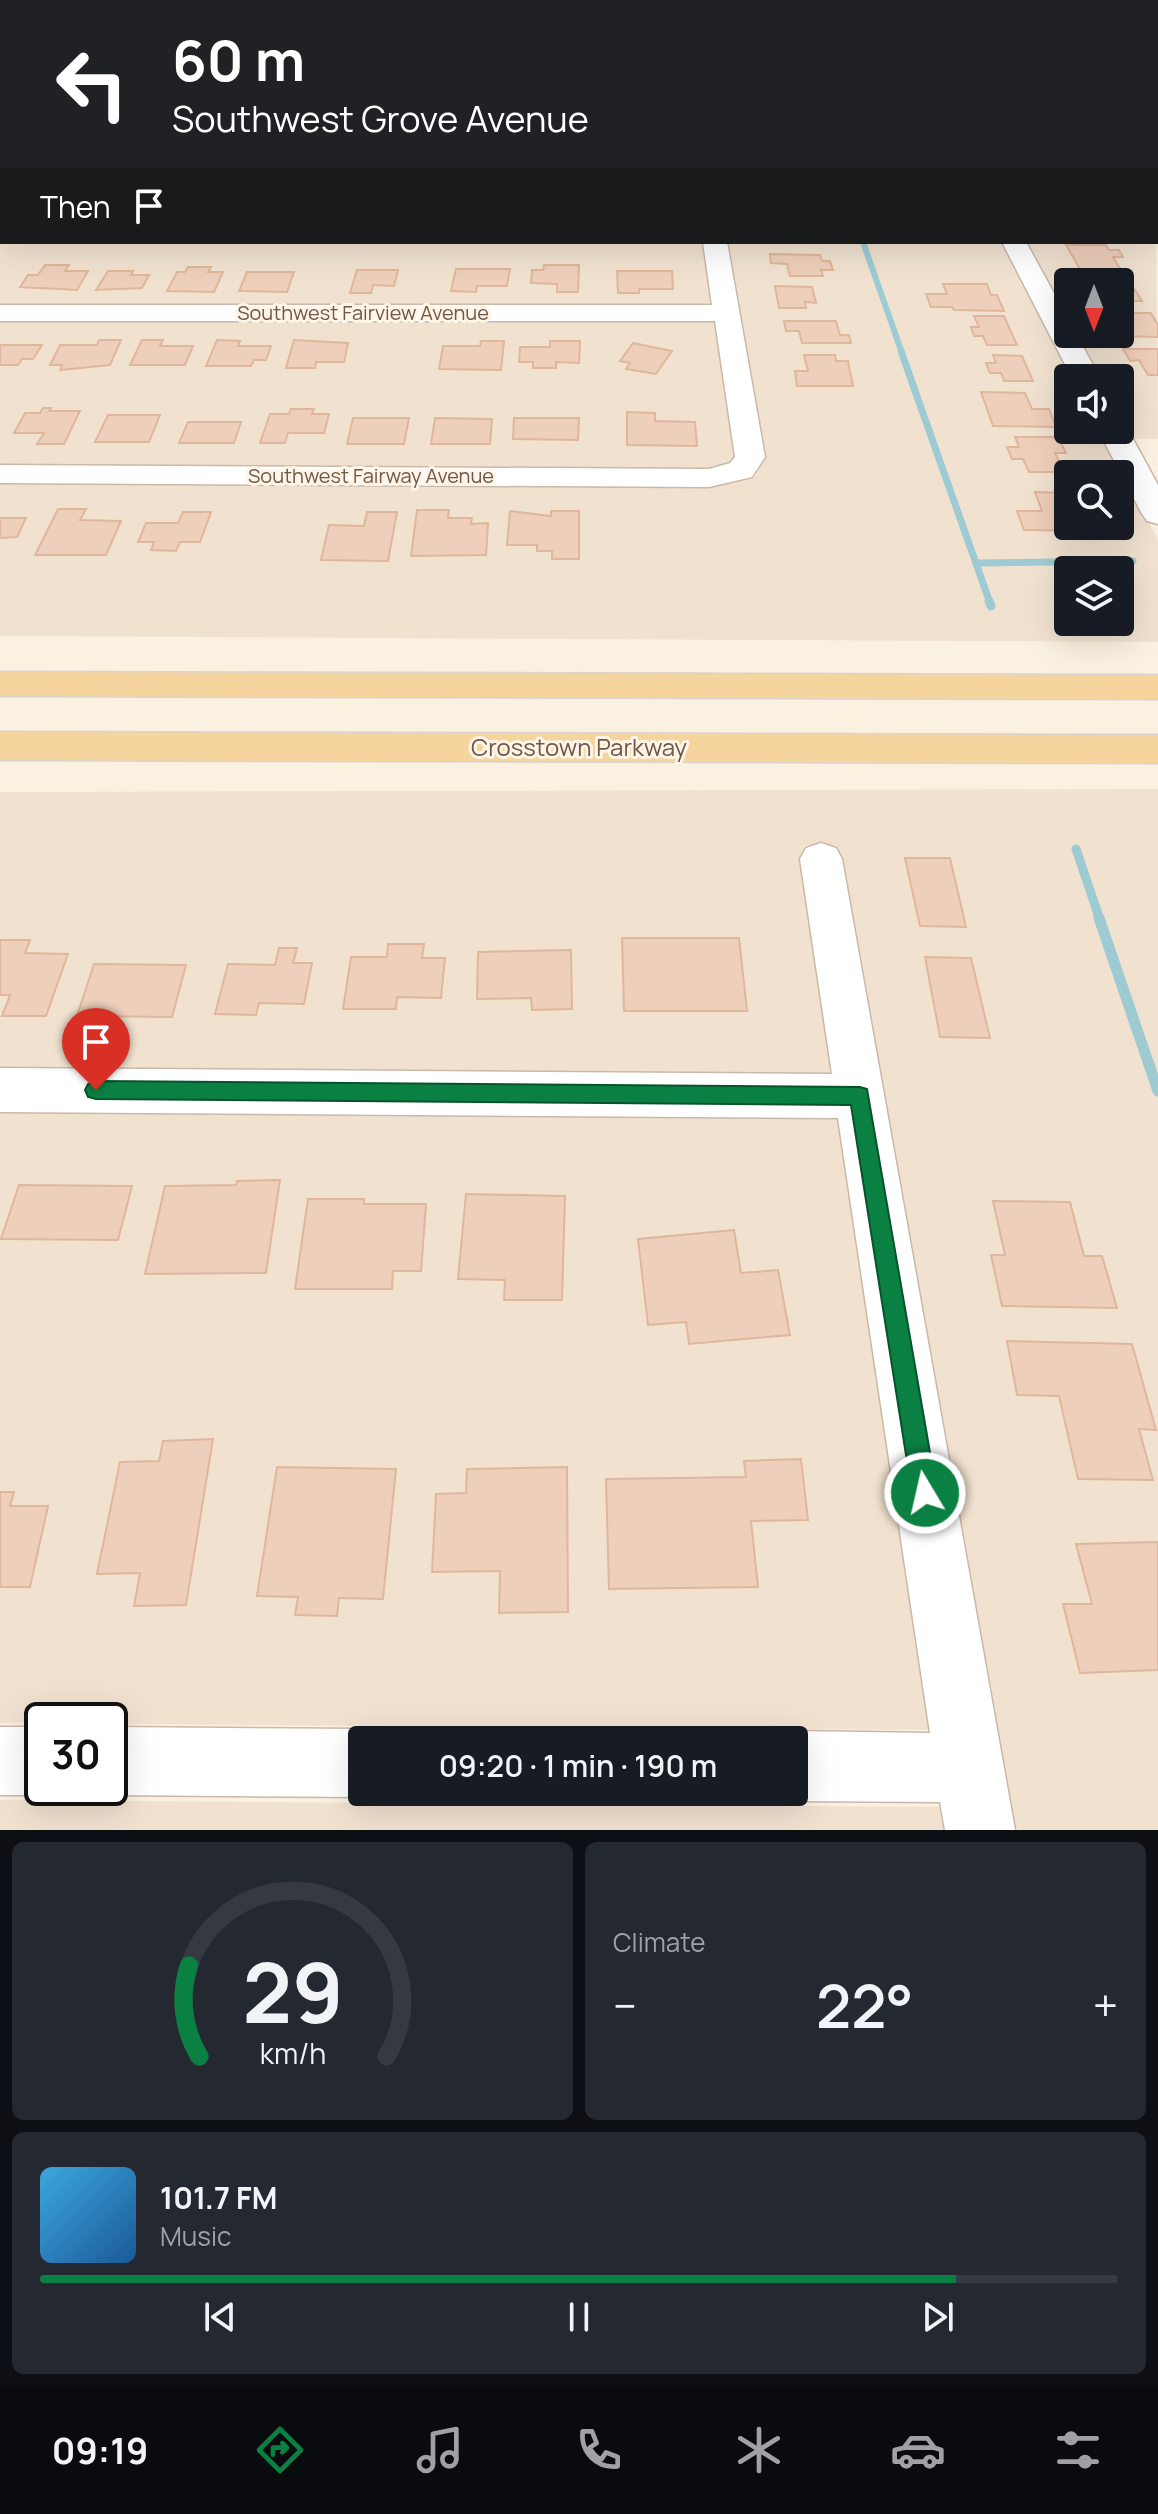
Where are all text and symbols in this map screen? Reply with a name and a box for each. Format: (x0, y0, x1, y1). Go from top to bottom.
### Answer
text: 60 m (172, 21, 305, 98)
icon: left (40, 32, 144, 136)
text: Southwest Grove Avenue (172, 94, 589, 143)
icon: arrive (127, 184, 171, 228)
text: Then (40, 186, 111, 227)
north arrow (1054, 268, 1134, 348)
map controls (1054, 268, 1134, 636)
street label: Southwest Fairview Avenue (237, 299, 489, 326)
button: sound (1054, 364, 1134, 444)
button: search (1054, 460, 1134, 540)
street label: Southwest Fairway Avenue (248, 462, 494, 489)
button: layers (1054, 556, 1134, 636)
street label: Crosstown Parkway (471, 730, 687, 763)
pin (62, 1008, 130, 1090)
icon: arrive (74, 1020, 118, 1064)
position arrow (883, 1451, 967, 1535)
speed limit sign: 30 (24, 1702, 128, 1806)
text: 09:20 · 1 min · 190 m (439, 1745, 717, 1786)
text: Climate (613, 1924, 705, 1960)
text: 29 (242, 1934, 343, 2048)
text: 22° (816, 1964, 913, 2046)
text: − (613, 1975, 637, 2035)
text: + (1093, 1975, 1118, 2035)
text: km/h (259, 2034, 326, 2073)
text: 101.7 FM (160, 2177, 277, 2218)
text: Music (160, 2218, 231, 2254)
icon: previous (198, 2295, 242, 2339)
icon: pause (557, 2295, 601, 2339)
icon: next (916, 2295, 960, 2339)
icon: directions (252, 2422, 308, 2478)
icon: music (412, 2422, 468, 2478)
icon: phone (571, 2422, 627, 2478)
icon: climate (731, 2422, 787, 2478)
icon: car (890, 2422, 946, 2478)
icon: filters (1050, 2422, 1106, 2478)
text: 09:19 (52, 2426, 148, 2475)

